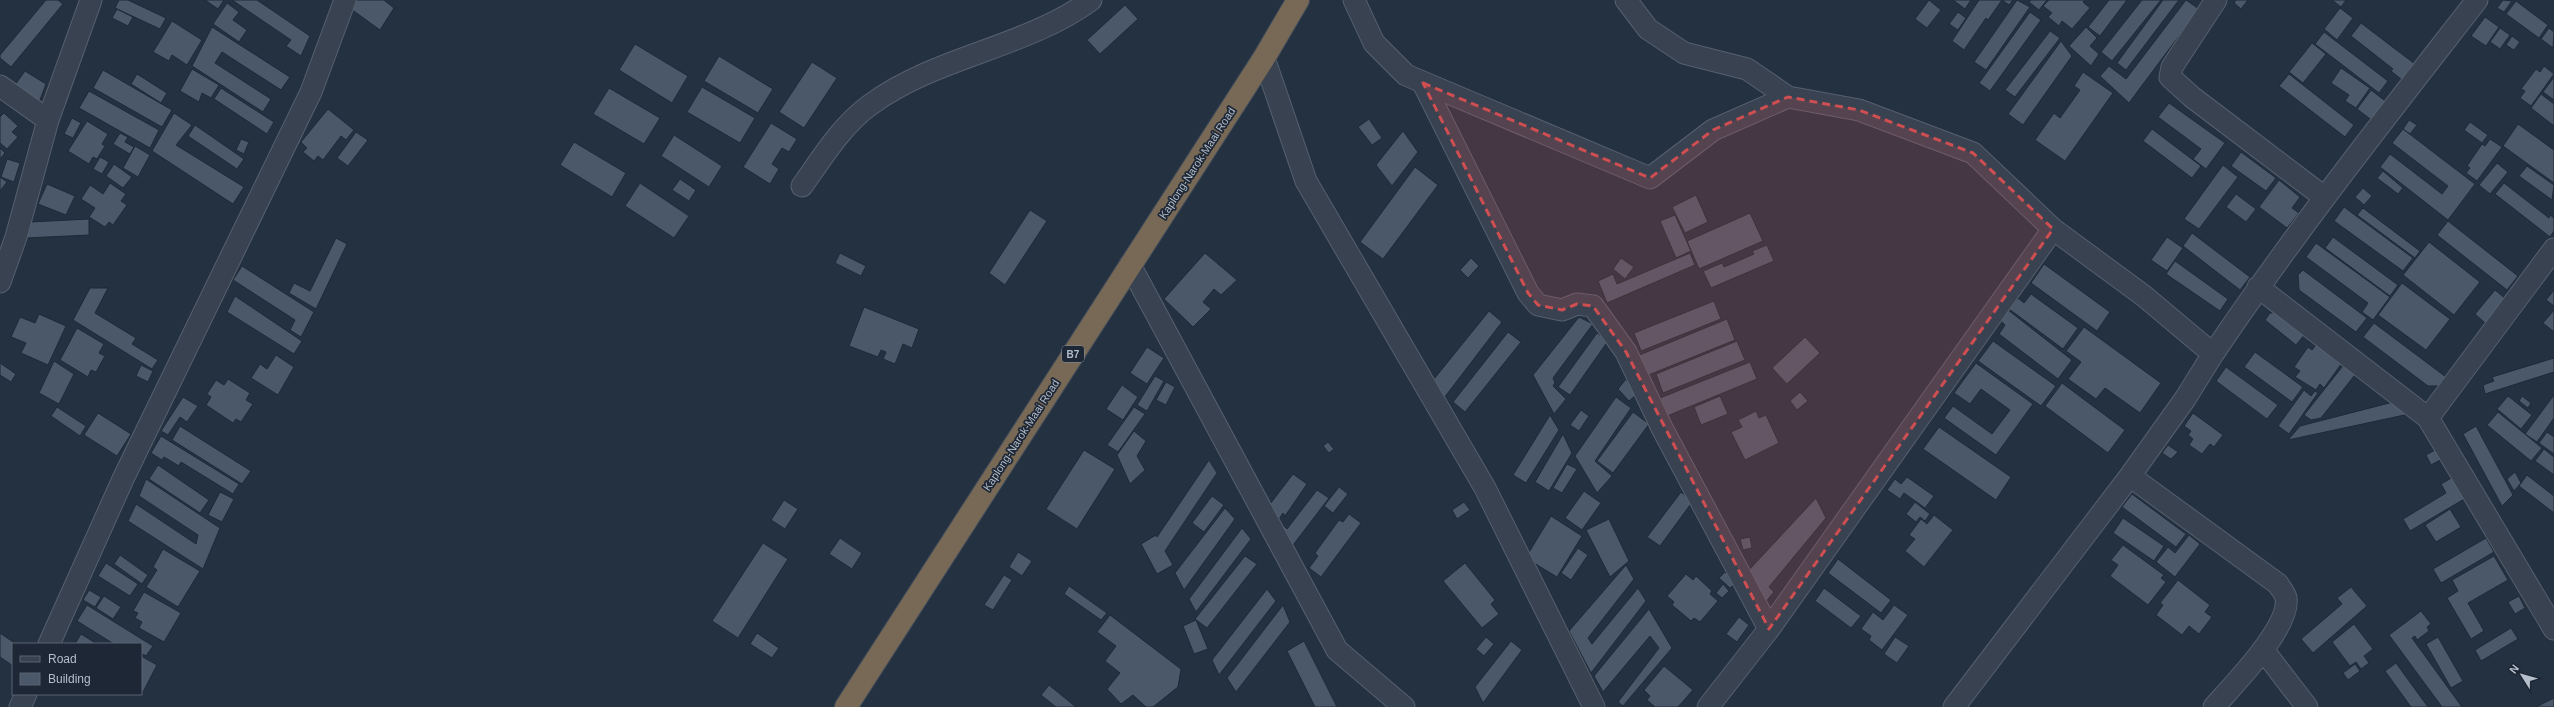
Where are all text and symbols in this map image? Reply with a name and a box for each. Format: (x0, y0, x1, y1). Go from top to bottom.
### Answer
street label: Kaplong-Narok-Maai Road (1157, 105, 1237, 221)
road number: B7 (1062, 346, 1084, 362)
street label: Kaplong-Narok-Maai Road (981, 377, 1061, 493)
legend (12, 643, 142, 695)
text: Road (48, 652, 77, 666)
north arrow (2502, 655, 2542, 695)
text: N (2507, 662, 2521, 676)
text: Building (48, 672, 91, 686)

